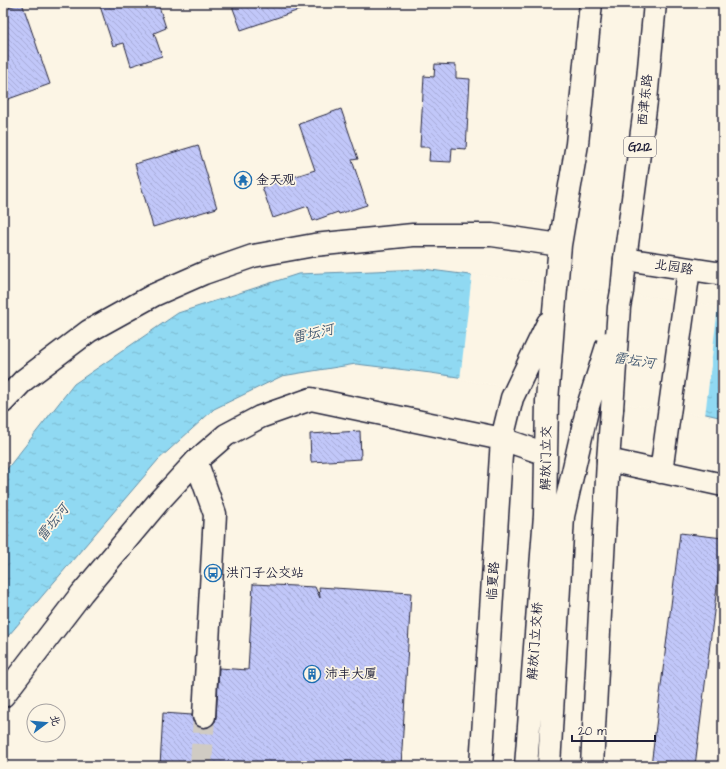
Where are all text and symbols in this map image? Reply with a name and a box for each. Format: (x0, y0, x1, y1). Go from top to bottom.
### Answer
street label: 西津东路 (633, 73, 657, 127)
road number: G212 (624, 137, 656, 157)
temple icon: 金天观 (233, 170, 253, 190)
place label: 金天观 (256, 171, 295, 189)
street label: 北园路 (653, 255, 695, 279)
water label: 雷坛河 (290, 319, 338, 348)
water label: 雷坛河 (612, 348, 658, 374)
street label: 解放门立交 (536, 425, 556, 491)
water label: 雷坛河 (32, 499, 75, 546)
street label: 临夏路 (483, 561, 503, 601)
bus stop icon: 洪门子公交站 (203, 563, 223, 583)
place label: 洪门子公交站 (226, 564, 304, 582)
street label: 解放门立交桥 (523, 601, 547, 681)
building icon: 沛丰大厦 (302, 664, 322, 684)
place label: 沛丰大厦 (325, 665, 377, 683)
north arrow (26, 703, 66, 743)
text: 北 (46, 713, 64, 728)
scale bar (572, 717, 655, 743)
text: 20 m (578, 723, 607, 740)

